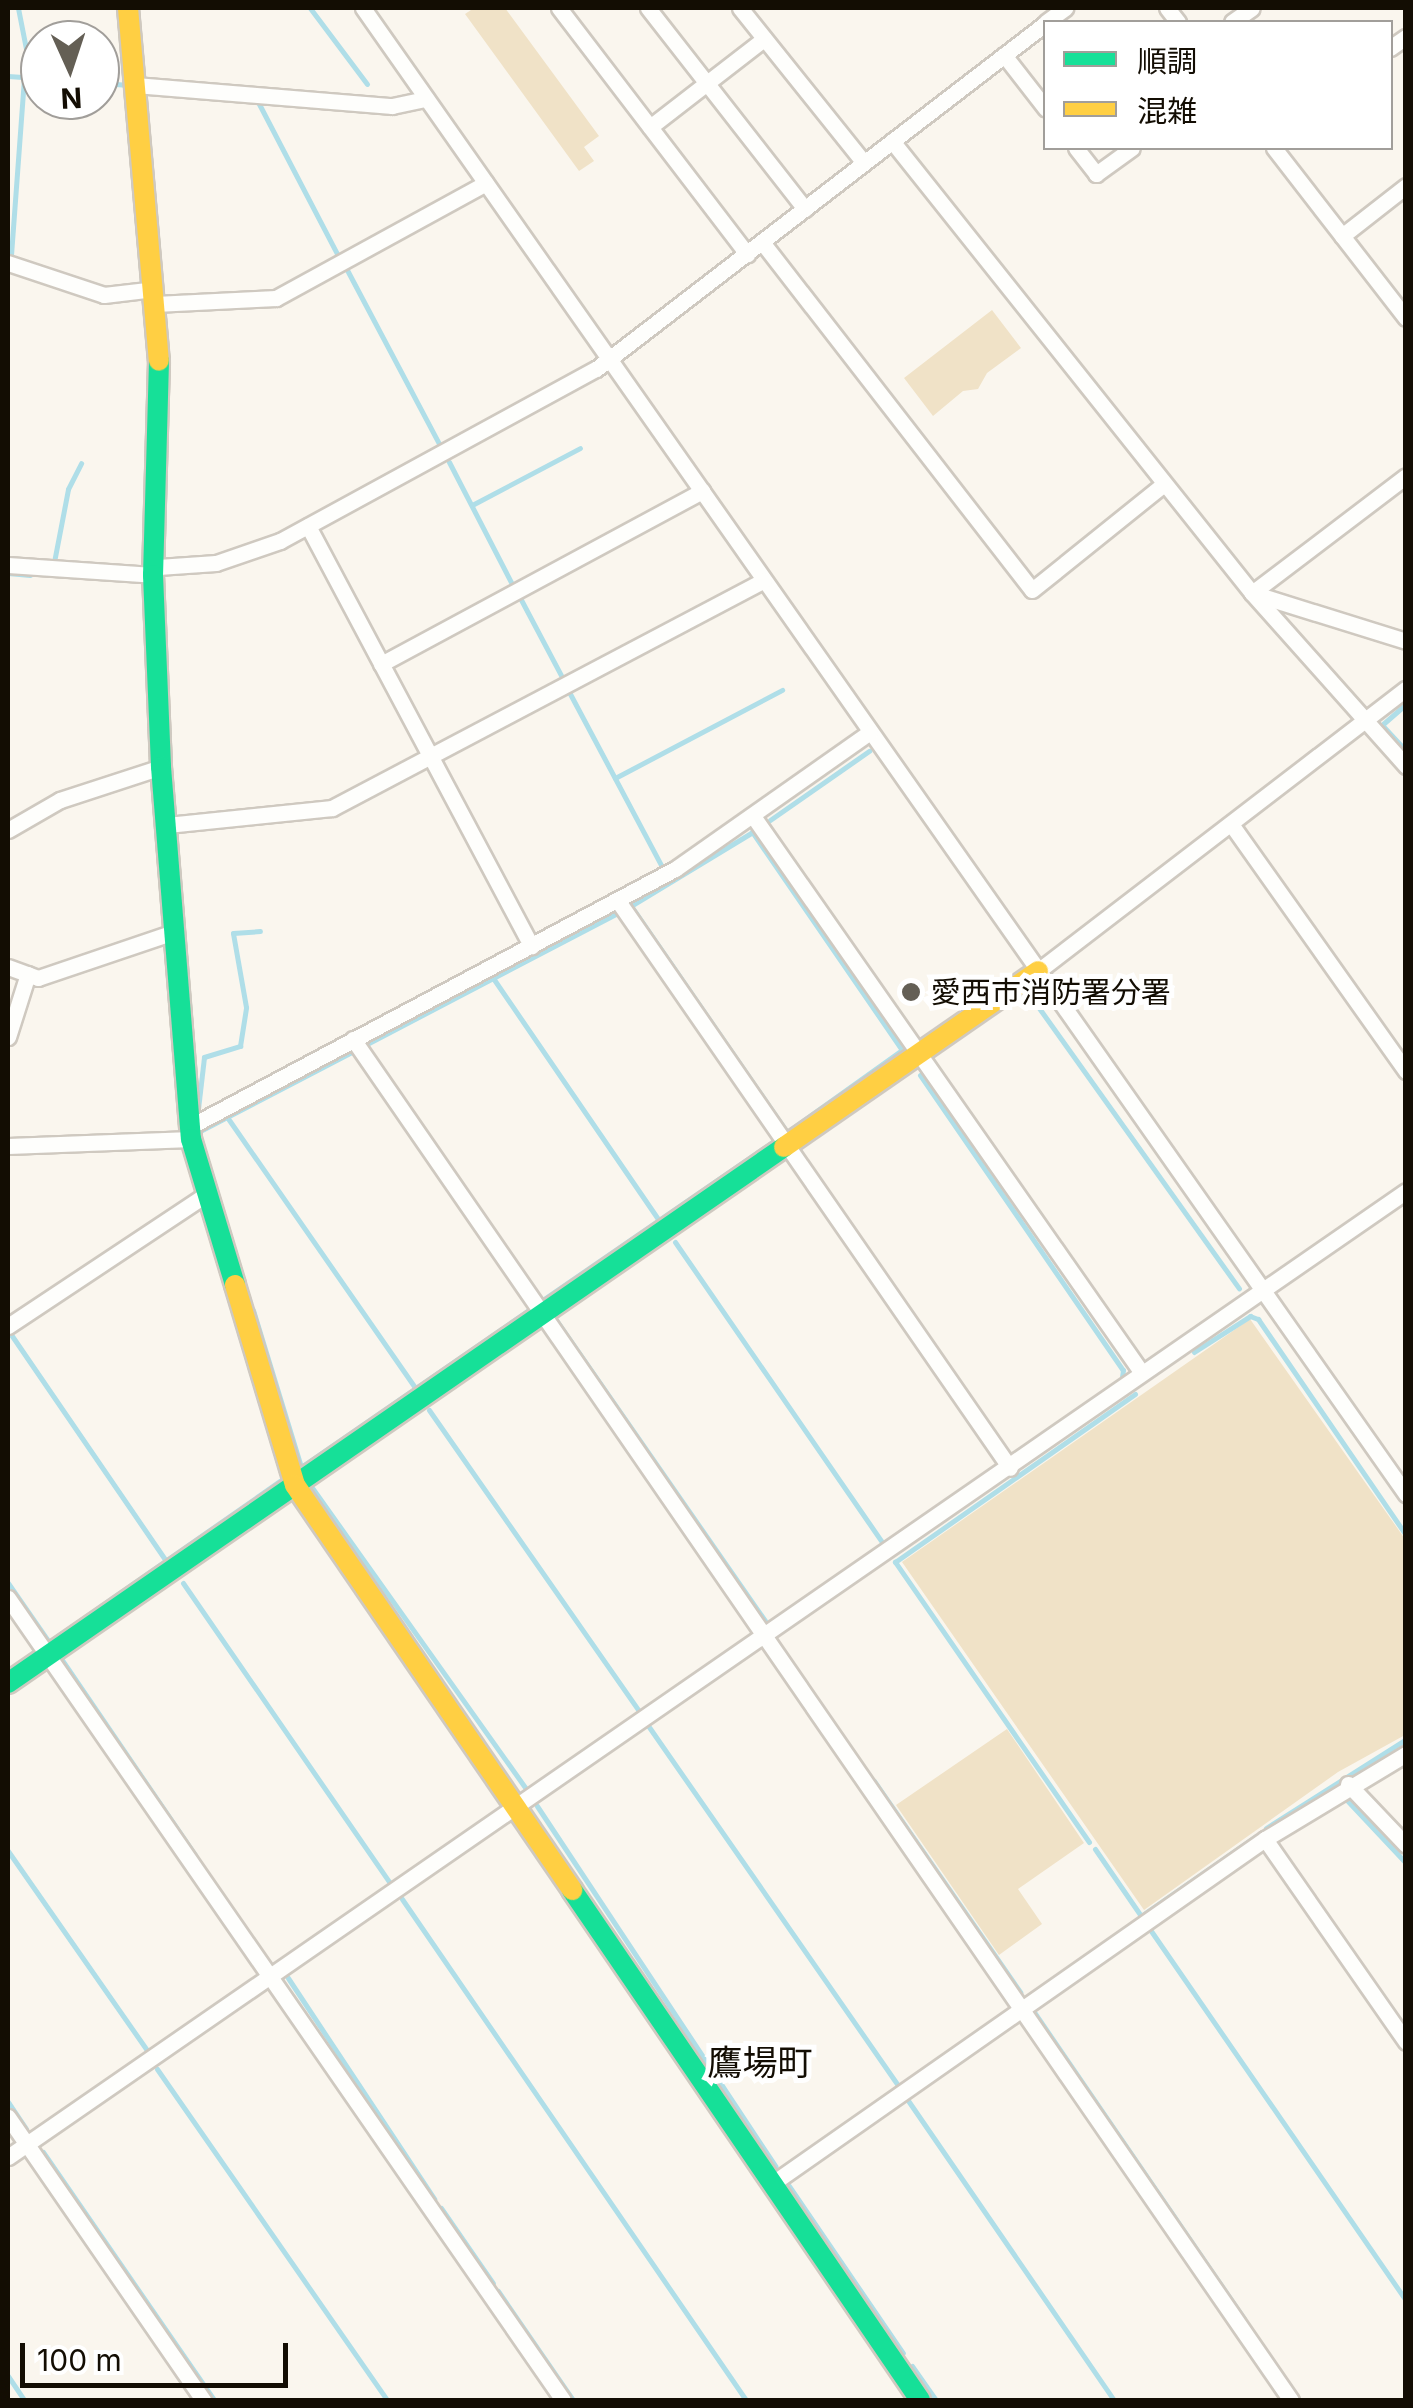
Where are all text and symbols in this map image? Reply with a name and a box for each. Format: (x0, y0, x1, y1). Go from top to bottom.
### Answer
north arrow (20, 20, 120, 120)
legend (1043, 20, 1393, 150)
text: 順調 (1137, 43, 1197, 79)
text: N (60, 80, 83, 115)
text: 混雑 (1137, 93, 1197, 129)
place label: 愛西市消防署分署 (931, 974, 1171, 1010)
marker: 愛西市消防署分署 (900, 981, 922, 1003)
district label: 鷹場町 (708, 2041, 812, 2083)
scale bar (25, 2323, 292, 2385)
text: 100 m (37, 2342, 122, 2378)

